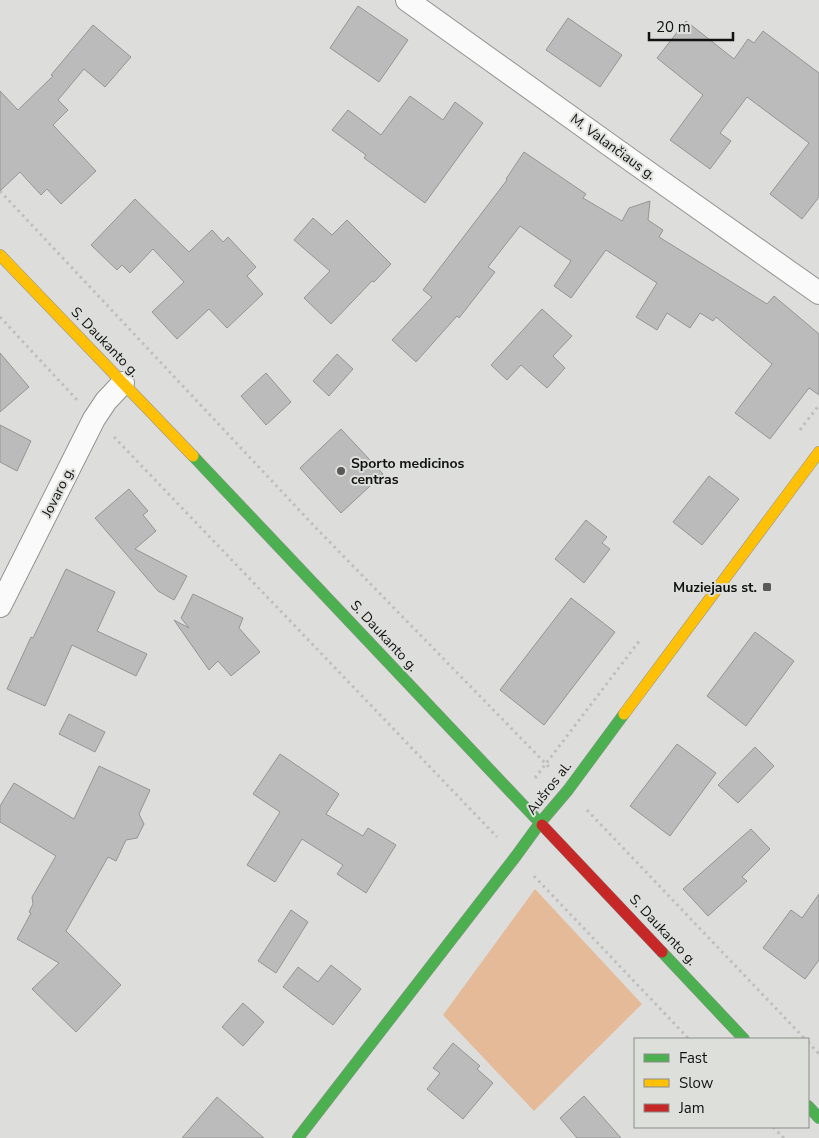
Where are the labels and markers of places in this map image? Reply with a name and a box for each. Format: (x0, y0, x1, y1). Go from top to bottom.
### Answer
place label: Sporto medicinos centras (351, 454, 465, 489)
marker: Sporto medicinos centras (335, 465, 347, 477)
place label: Muziejaus st. (673, 578, 757, 597)
marker: Muziejaus st. (761, 581, 773, 593)

